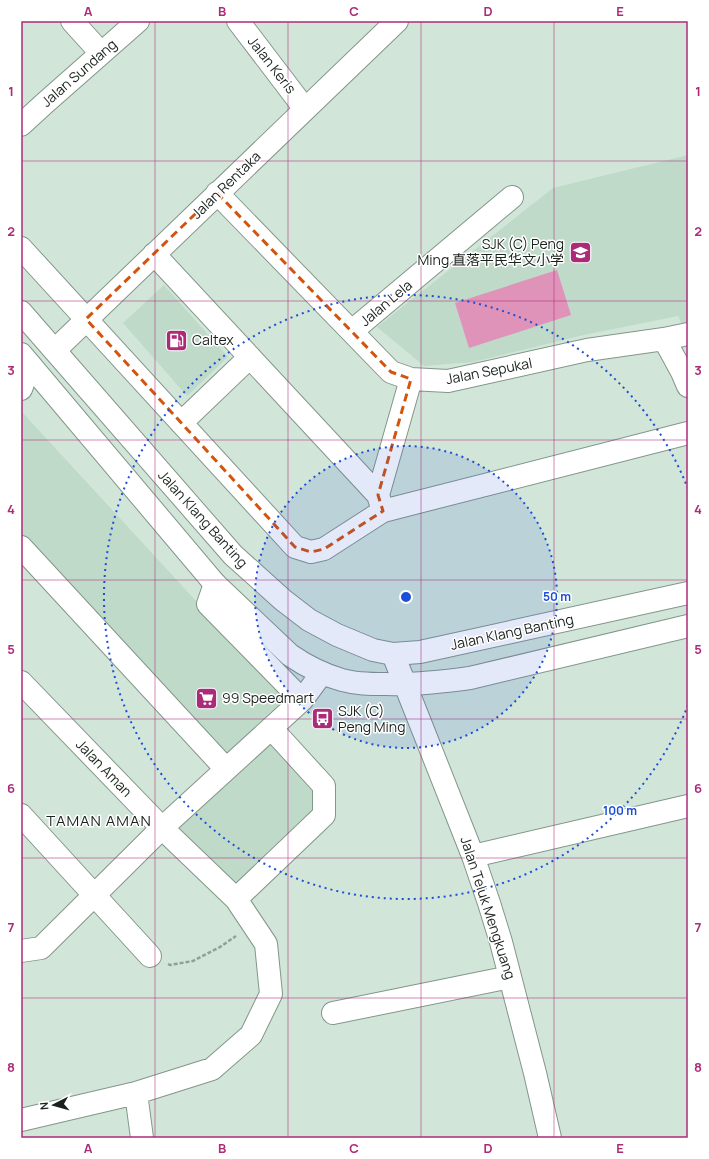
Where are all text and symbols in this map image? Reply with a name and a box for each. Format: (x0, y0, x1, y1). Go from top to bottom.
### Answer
text: A (84, 2, 93, 20)
text: B (218, 2, 226, 20)
text: C (349, 2, 359, 20)
text: D (483, 2, 493, 20)
text: E (616, 2, 624, 20)
street label: Jalan Keris (244, 32, 301, 97)
street label: Jalan Sundang (37, 35, 120, 111)
text: 1 (8, 82, 14, 100)
text: 1 (695, 82, 701, 100)
street label: Jalan Rentaka (187, 147, 264, 223)
text: 2 (7, 222, 15, 240)
text: 2 (694, 222, 702, 240)
place label: SJK (C) Peng Ming 直落平民华文小学 (418, 234, 564, 269)
school or university icon: SJK (C) Peng Ming 直落平民华文小学 (567, 239, 593, 265)
street label: Jalan Lela (356, 275, 416, 330)
fuel station icon: Caltex (163, 327, 189, 353)
place label: Caltex (192, 330, 234, 349)
street label: Jalan Sepukal (444, 353, 534, 388)
text: 3 (7, 361, 15, 379)
text: 3 (694, 361, 702, 379)
street label: Jalan Klang Banting (154, 466, 252, 572)
text: 4 (7, 500, 15, 518)
text: 4 (694, 500, 702, 518)
text: 50 m (543, 588, 571, 605)
centre of rings (399, 590, 413, 604)
street label: Jalan Klang Banting (449, 609, 575, 654)
text: 5 (7, 640, 15, 658)
text: 5 (694, 640, 702, 658)
supermarket icon: 99 Speedmart (193, 685, 219, 711)
place label: 99 Speedmart (222, 688, 314, 707)
place label: SJK (C) Peng Ming (338, 701, 405, 736)
bus stop icon: SJK (C) Peng Ming (309, 706, 335, 732)
street label: Jalan Aman (72, 735, 137, 801)
text: 6 (7, 779, 15, 797)
text: 6 (694, 779, 702, 797)
text: 100 m (603, 802, 637, 819)
district label: TAMAN AMAN (46, 810, 152, 831)
street label: Jalan Teluk Mengkuang (456, 834, 521, 982)
text: 7 (8, 918, 15, 936)
text: 7 (695, 918, 702, 936)
text: 8 (7, 1058, 15, 1076)
text: 8 (694, 1058, 702, 1076)
north arrow (34, 1085, 74, 1125)
text: N (36, 1101, 51, 1111)
text: A (84, 1139, 93, 1157)
text: B (218, 1139, 226, 1157)
text: C (349, 1139, 359, 1157)
text: D (483, 1139, 493, 1157)
text: E (616, 1139, 624, 1157)

